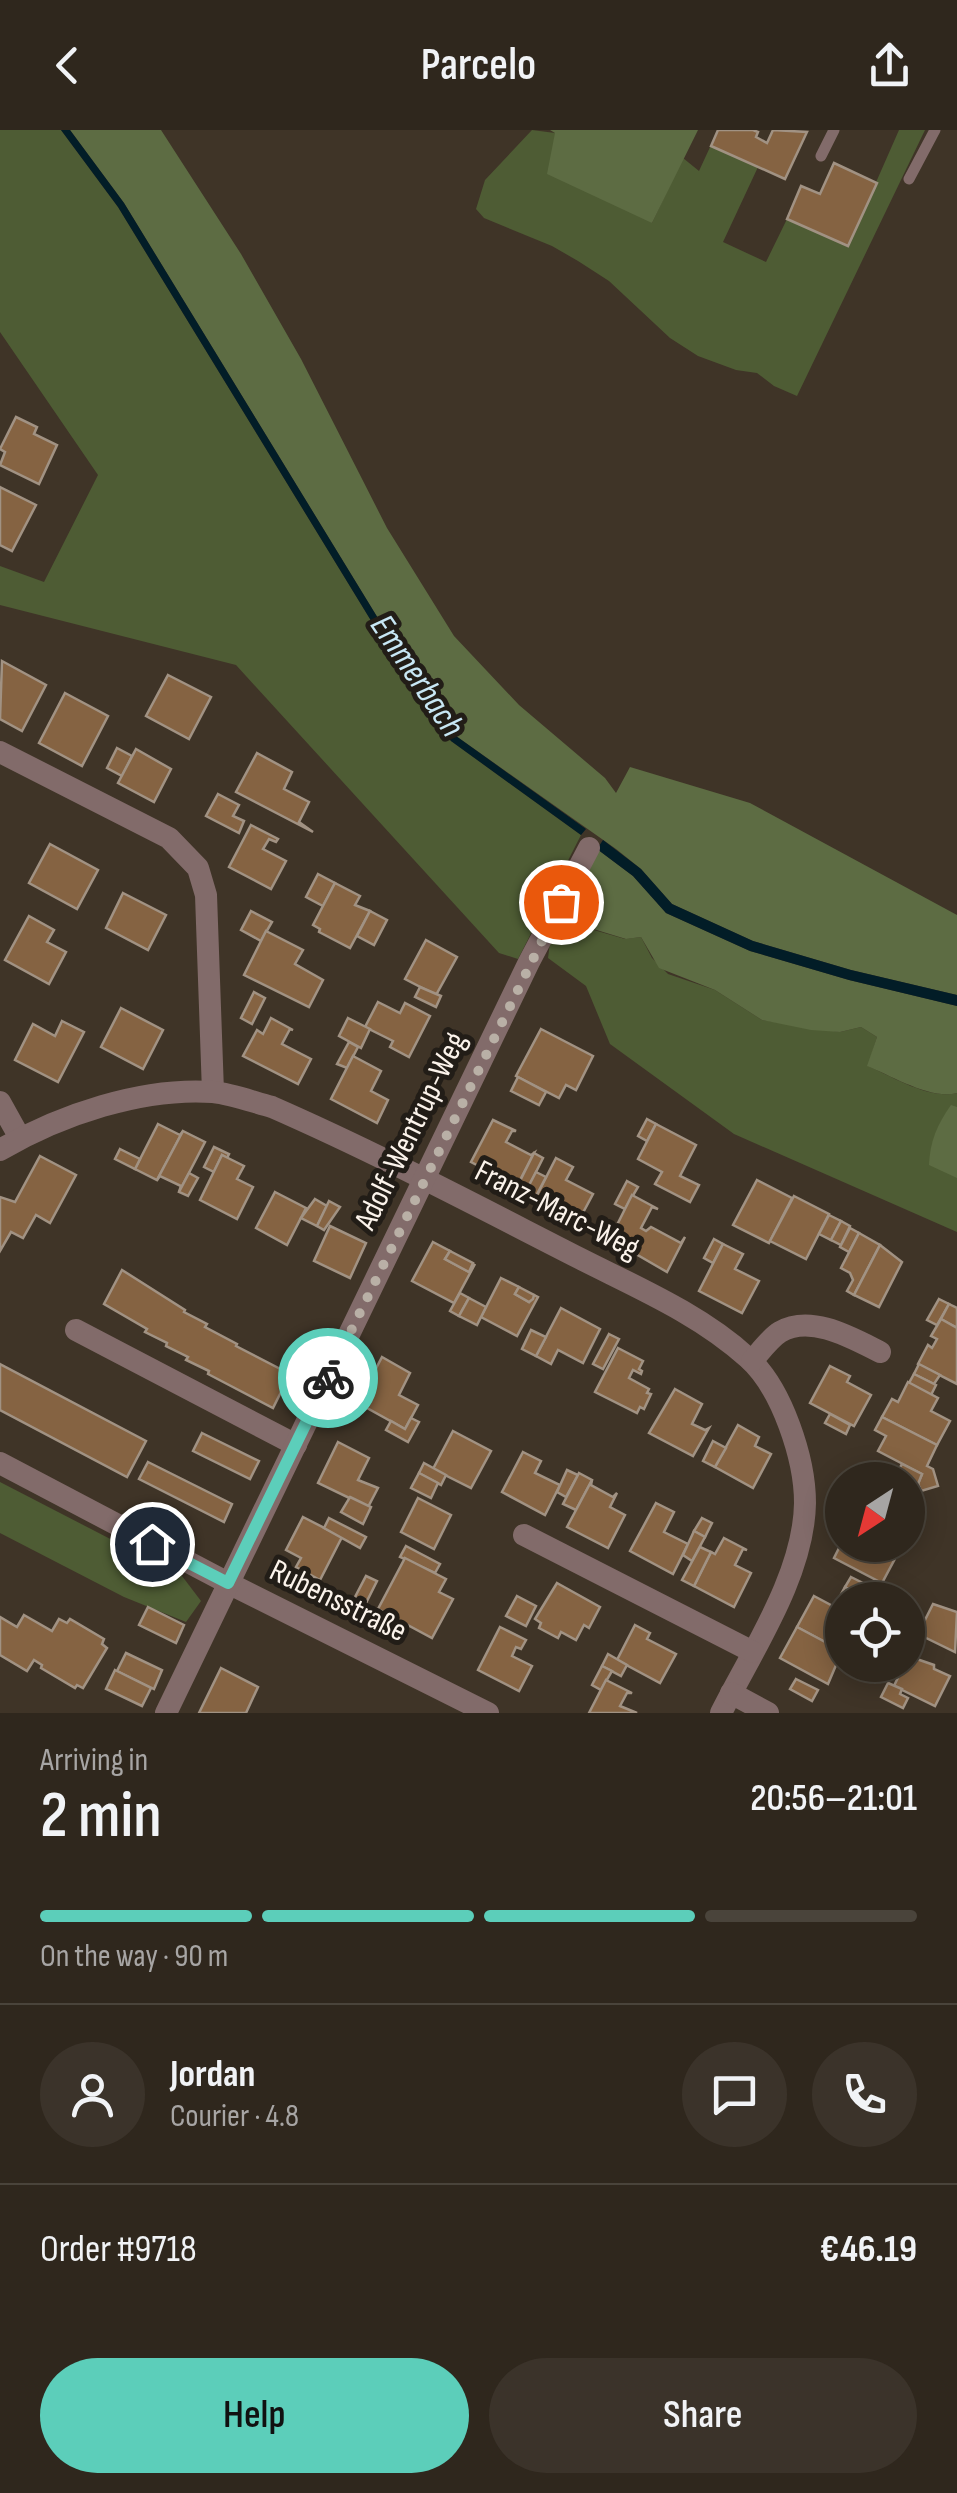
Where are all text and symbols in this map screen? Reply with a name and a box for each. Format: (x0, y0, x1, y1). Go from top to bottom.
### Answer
icon: back (40, 38, 95, 93)
text: Parcelo (421, 38, 536, 93)
icon: share (862, 38, 917, 93)
water label: Emmerbach (360, 607, 474, 745)
pin (519, 860, 604, 945)
icon: bag (534, 875, 589, 930)
street label: Adolf-Wentrup-Weg (346, 1026, 476, 1237)
street label: Franz-Marc-Weg (468, 1152, 646, 1268)
courier (278, 1328, 378, 1428)
icon: bike (301, 1351, 356, 1406)
north arrow (825, 1462, 925, 1562)
map controls (825, 1462, 925, 1682)
pin (110, 1502, 195, 1587)
icon: home (125, 1517, 180, 1572)
street label: Rubensstraße (263, 1551, 413, 1651)
button: locate (825, 1582, 925, 1682)
text: Arriving in (40, 1741, 148, 1780)
text: 20:56–21:01 (750, 1776, 917, 1821)
text: 2 min (40, 1778, 162, 1856)
text: On the way · 90 m (40, 1937, 228, 1976)
button: person (40, 2042, 145, 2147)
button: chat (682, 2042, 787, 2147)
button: phone (812, 2042, 917, 2147)
text: Jordan (170, 2052, 255, 2097)
text: Courier · 4.8 (170, 2097, 299, 2136)
text: Order #9718 (40, 2227, 197, 2272)
text: €46.19 (820, 2227, 917, 2272)
button: Help (40, 2358, 469, 2473)
button: Share (489, 2358, 917, 2473)

